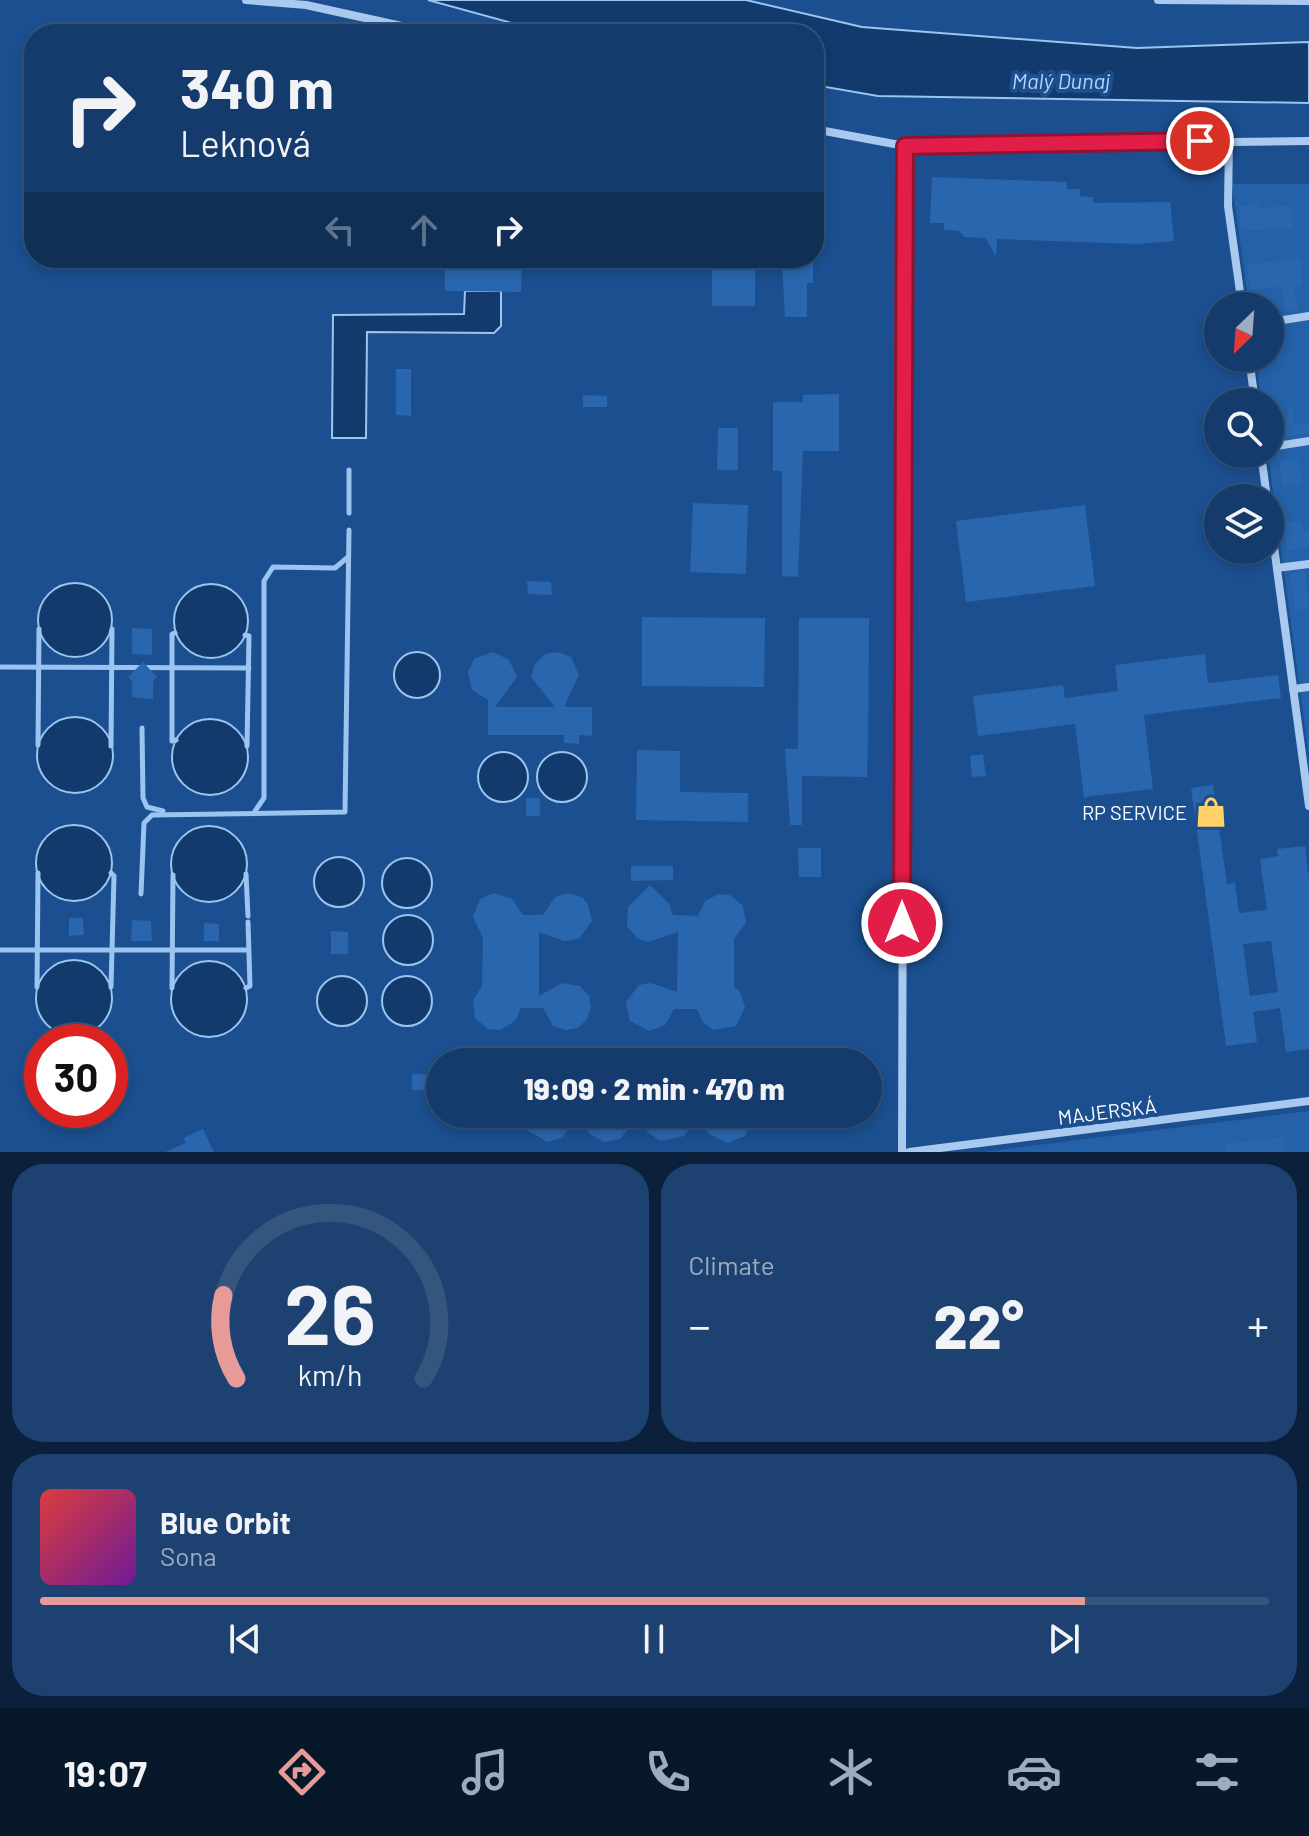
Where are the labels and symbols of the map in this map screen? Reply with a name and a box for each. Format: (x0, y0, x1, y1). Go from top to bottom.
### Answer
water label: Malý Dunaj (1012, 67, 1111, 93)
pin (1166, 107, 1234, 175)
north arrow (1204, 292, 1284, 372)
shop icon: RP SERVICE (1194, 795, 1228, 829)
place label: RP SERVICE (1082, 800, 1187, 824)
position arrow (860, 881, 944, 965)
speed limit sign: 30 (24, 1024, 128, 1128)
street label: MAJERSKÁ (1056, 1093, 1158, 1129)

